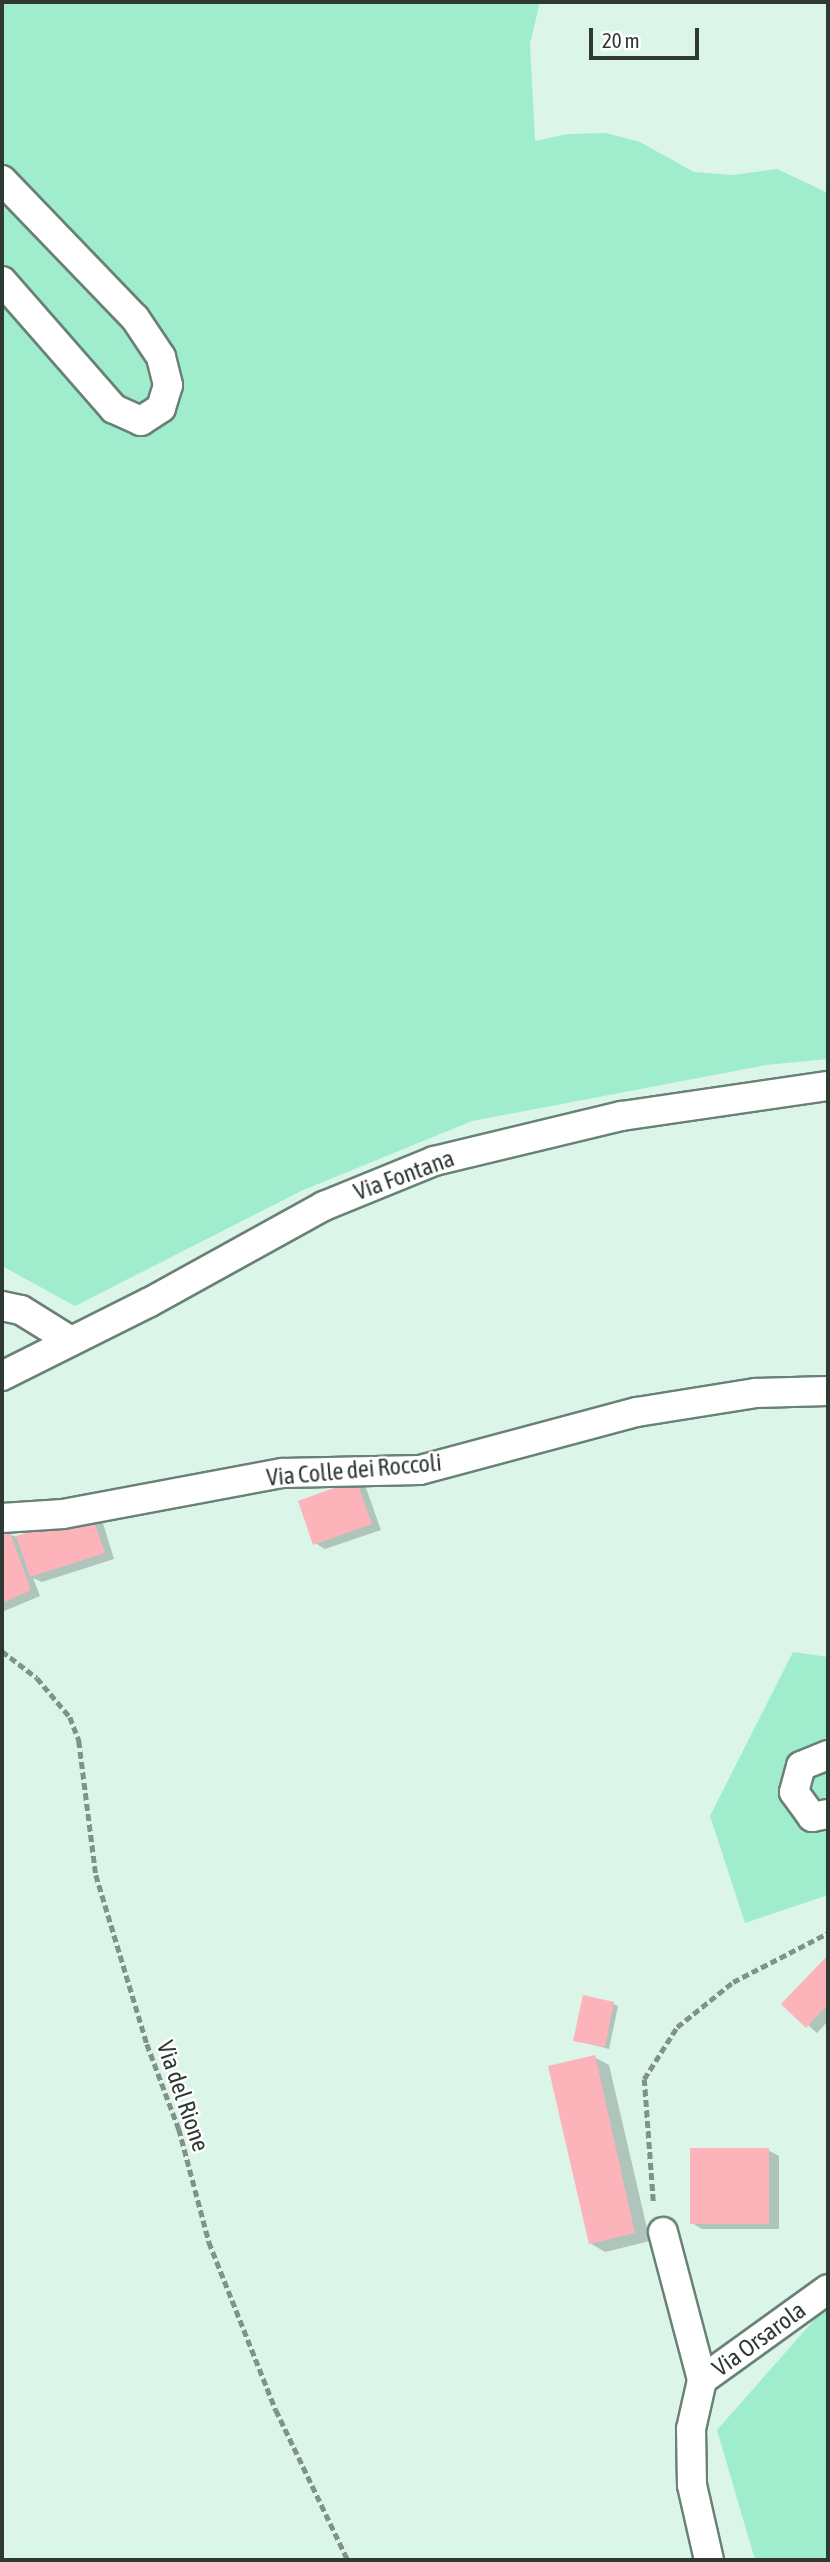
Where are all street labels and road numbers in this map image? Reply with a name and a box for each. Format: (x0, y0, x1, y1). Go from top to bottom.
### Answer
street label: Via Fontana (350, 1144, 458, 1206)
street label: Via Colle dei Roccoli (265, 1448, 443, 1492)
street label: Via del Rione (151, 2037, 215, 2155)
street label: Via Orsarola (707, 2296, 811, 2382)

